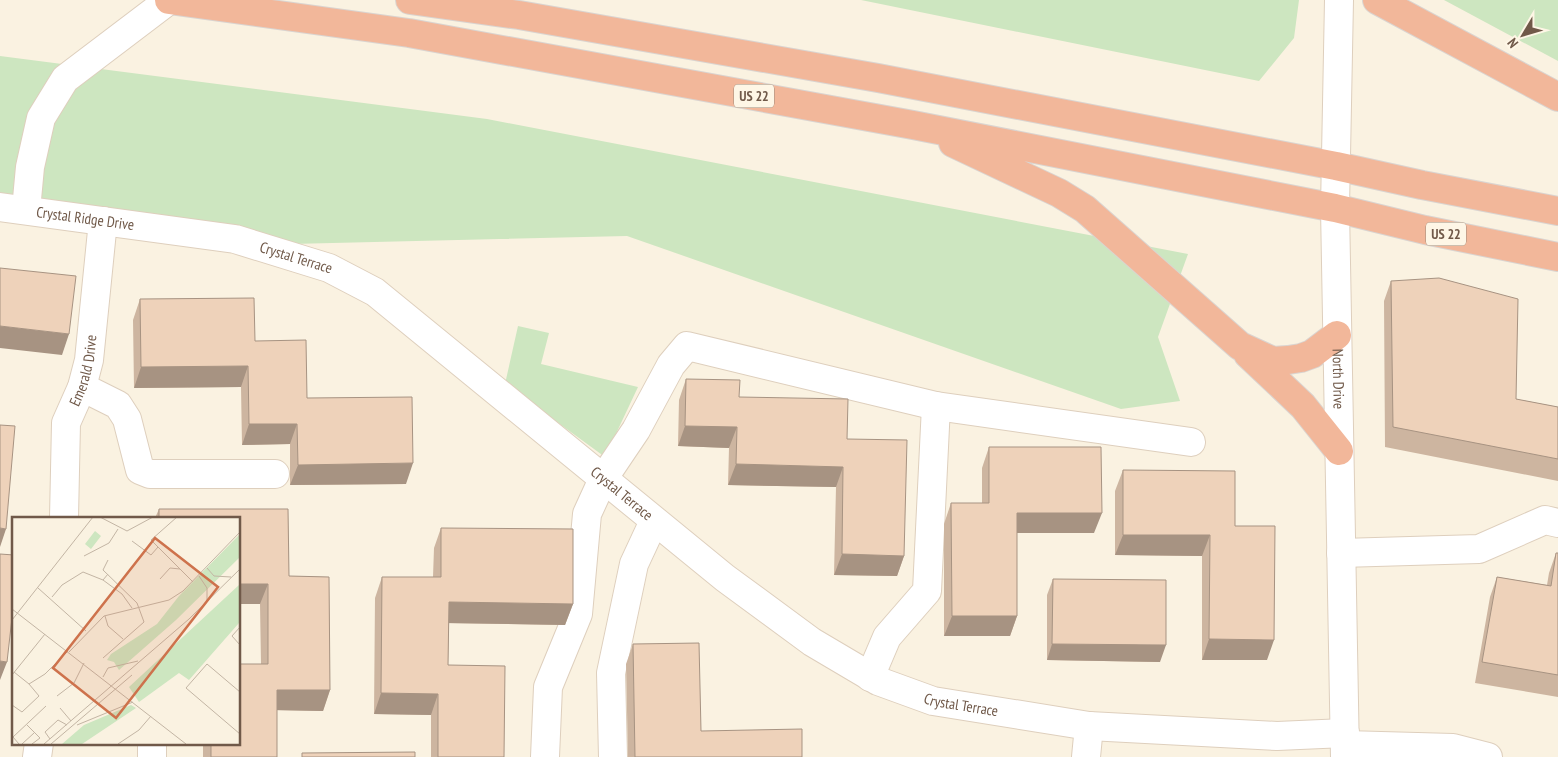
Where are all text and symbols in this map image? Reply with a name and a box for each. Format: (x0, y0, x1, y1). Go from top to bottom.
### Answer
north arrow (1498, 10, 1548, 60)
text: N (1503, 34, 1522, 52)
road number: US 22 (734, 84, 774, 108)
street label: Crystal Ridge Drive (35, 202, 135, 234)
road number: US 22 (1426, 222, 1466, 245)
street label: Crystal Terrace (258, 237, 335, 277)
street label: Emerald Drive (65, 334, 100, 409)
street label: North Drive (1329, 349, 1349, 409)
street label: Crystal Terrace (587, 462, 657, 524)
inset map (12, 517, 240, 744)
street label: Crystal Terrace (921, 689, 1000, 720)

